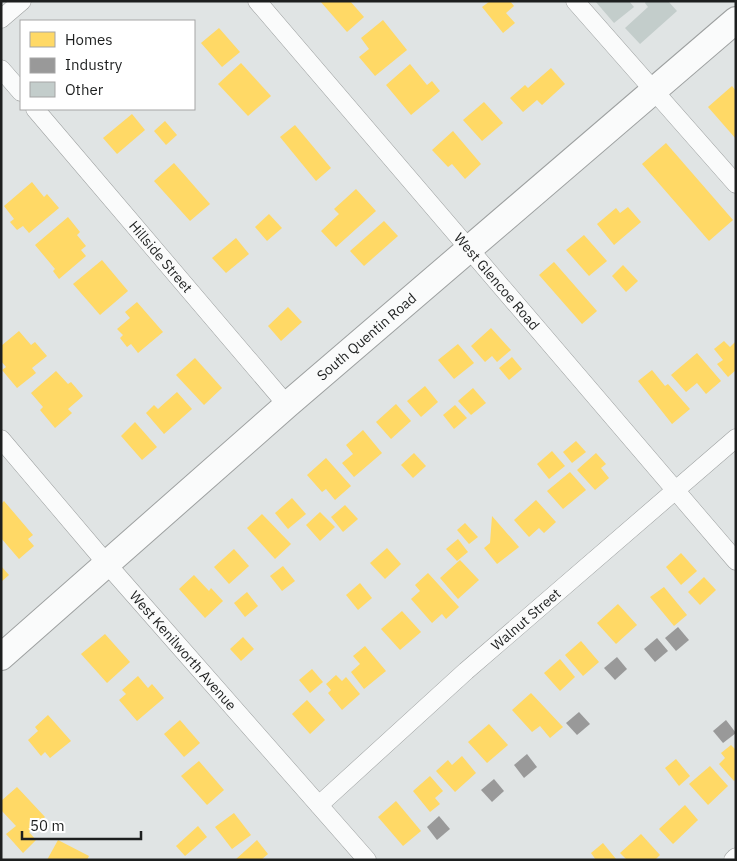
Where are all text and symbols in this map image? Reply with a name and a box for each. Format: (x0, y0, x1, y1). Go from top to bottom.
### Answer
legend (20, 20, 195, 110)
text: Homes (65, 30, 113, 49)
text: Industry (65, 55, 123, 74)
text: Other (65, 80, 104, 99)
street label: Hillside Street (125, 217, 196, 296)
street label: West Glencoe Road (450, 229, 543, 334)
street label: South Quentin Road (313, 289, 420, 384)
street label: Walnut Street (487, 584, 564, 654)
street label: West Kenilworth Avenue (126, 587, 240, 714)
scale bar (22, 808, 141, 840)
text: 50 m (30, 816, 65, 835)

